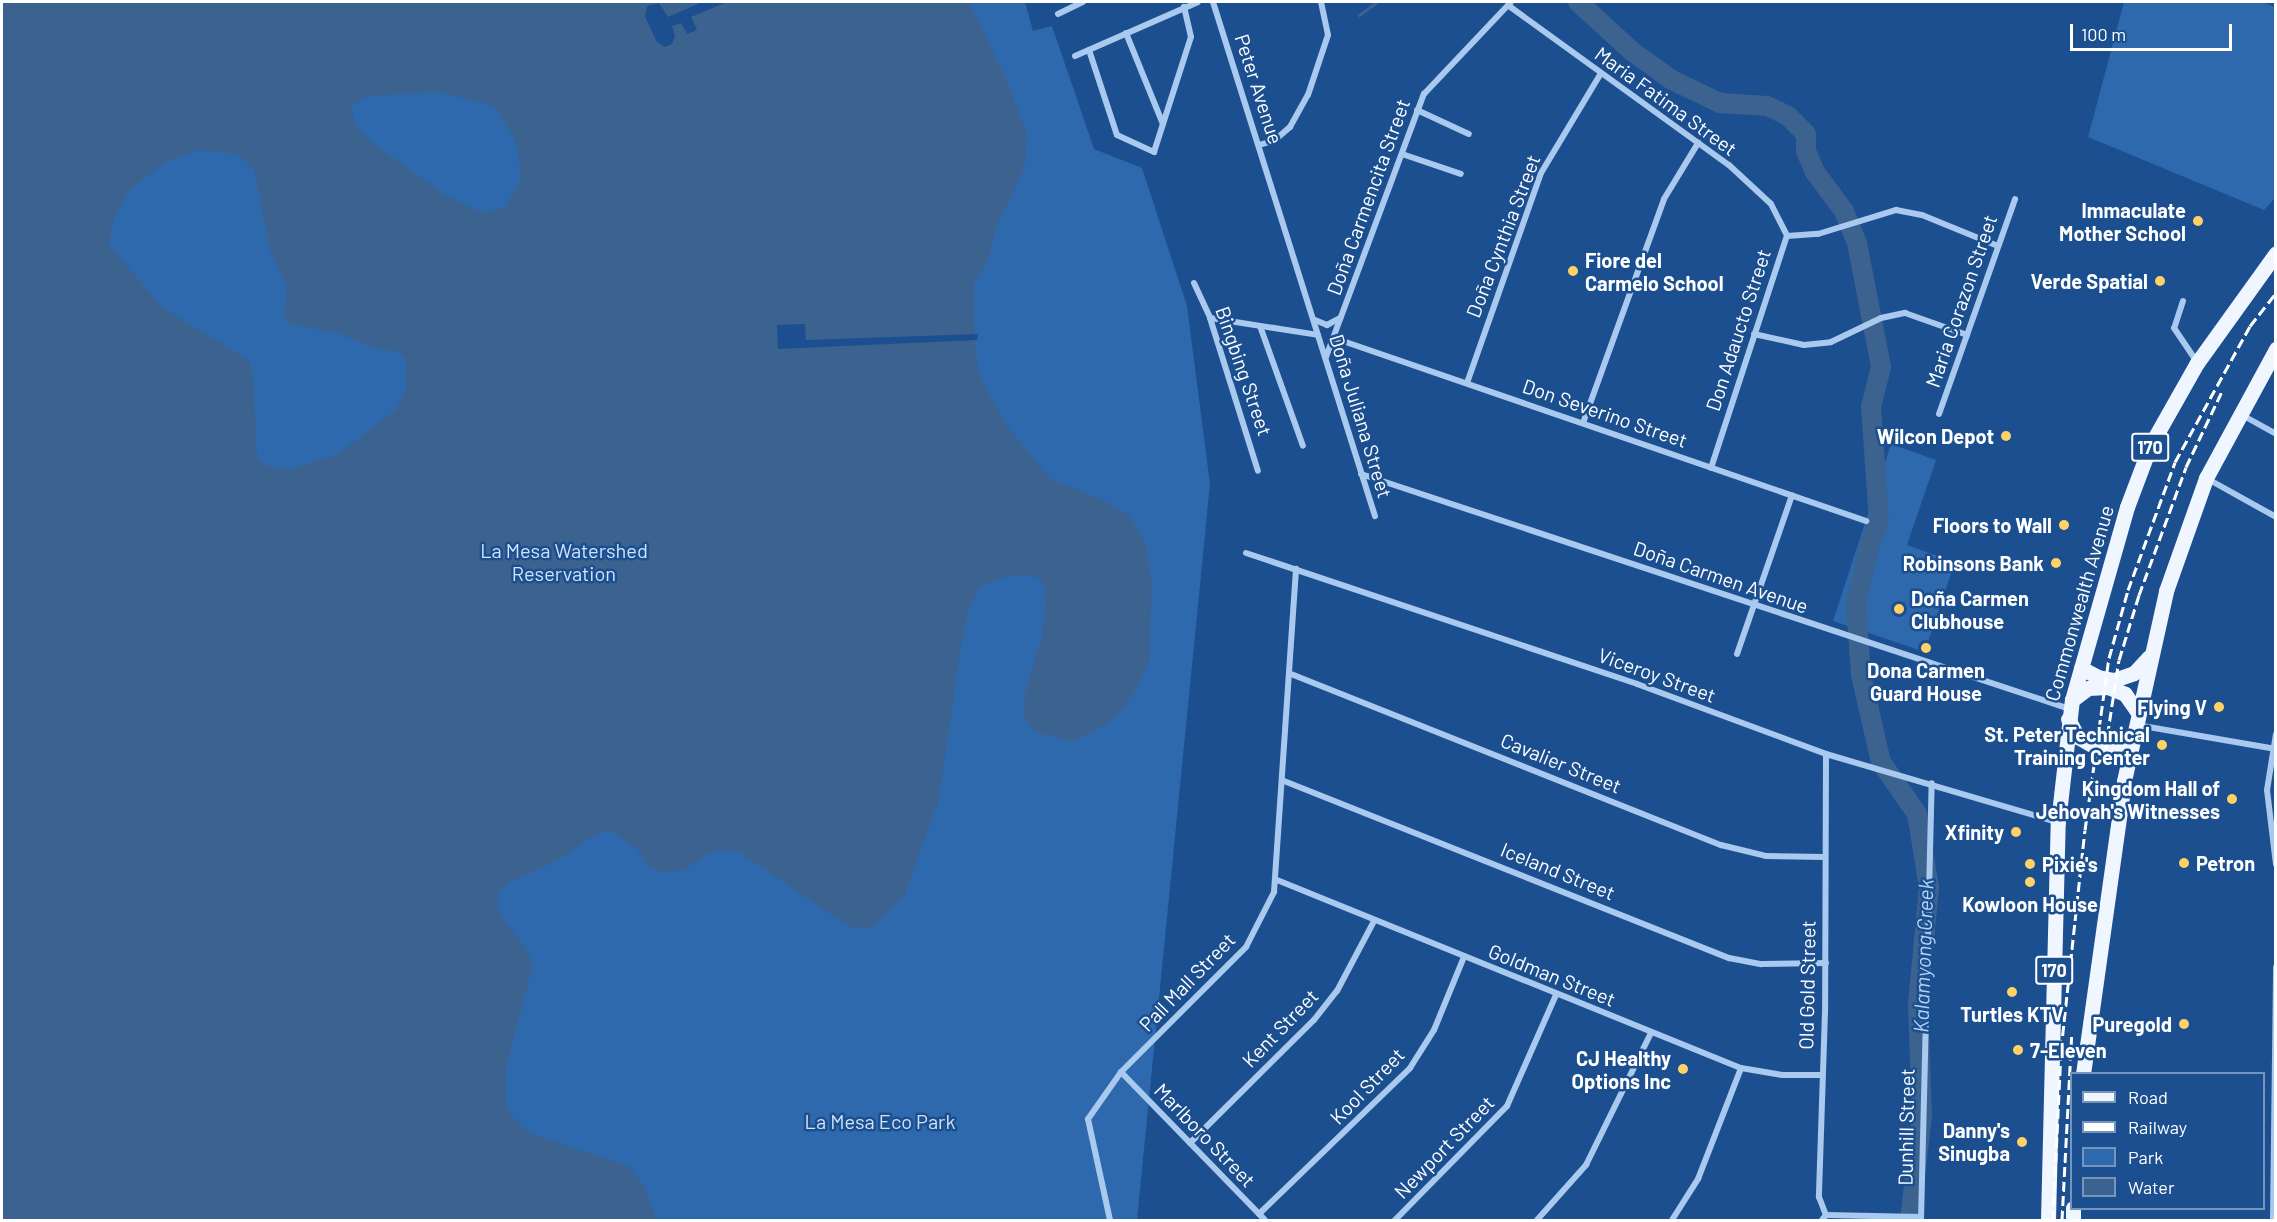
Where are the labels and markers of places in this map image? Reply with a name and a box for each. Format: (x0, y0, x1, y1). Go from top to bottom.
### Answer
place label: Immaculate Mother School (2059, 198, 2186, 245)
marker: Immaculate Mother School (2191, 214, 2205, 228)
place label: Fiore del Carmelo School (1585, 248, 1724, 295)
marker: Fiore del Carmelo School (1566, 264, 1580, 278)
place label: Verde Spatial (2031, 269, 2148, 293)
marker: Verde Spatial (2153, 274, 2167, 288)
place label: Wilcon Depot (1877, 424, 1994, 448)
marker: Wilcon Depot (1999, 429, 2013, 443)
place label: Floors to Wall (1933, 513, 2052, 537)
marker: Floors to Wall (2057, 518, 2071, 532)
place label: Robinsons Bank (1903, 551, 2044, 575)
marker: Robinsons Bank (2049, 556, 2063, 570)
place label: Doña Carmen Clubhouse (1911, 586, 2029, 633)
marker: Doña Carmen Clubhouse (1892, 602, 1906, 616)
marker: Dona Carmen Guard House (1919, 641, 1933, 655)
place label: Dona Carmen Guard House (1867, 658, 1985, 705)
place label: Flying V (2137, 695, 2207, 719)
marker: Flying V (2212, 700, 2226, 714)
place label: St. Peter Technical Training Center (1984, 722, 2150, 769)
marker: St. Peter Technical Training Center (2155, 738, 2169, 752)
place label: Kingdom Hall of Jehovah's Witnesses (2036, 776, 2220, 823)
marker: Kingdom Hall of Jehovah's Witnesses (2225, 792, 2239, 806)
place label: Xfinity (1945, 820, 2004, 844)
marker: Xfinity (2009, 825, 2023, 839)
place label: Petron (2196, 851, 2255, 875)
place label: Pixie's (2042, 852, 2098, 876)
marker: Petron (2177, 856, 2191, 870)
marker: Pixie's (2023, 857, 2037, 871)
marker: Kowloon House (2023, 875, 2037, 889)
place label: Kowloon House (1962, 892, 2098, 916)
marker: Turtles KTV (2005, 985, 2019, 999)
place label: Turtles KTV (1960, 1002, 2064, 1026)
place label: Puregold (2092, 1012, 2172, 1036)
marker: Puregold (2177, 1017, 2191, 1031)
place label: 7-Eleven (2030, 1038, 2107, 1062)
marker: 7-Eleven (2011, 1043, 2025, 1057)
place label: CJ Healthy Options Inc (1572, 1046, 1671, 1093)
marker: CJ Healthy Options Inc (1676, 1062, 1690, 1076)
place label: Danny's Sinugba (1938, 1118, 2010, 1165)
marker: Danny's Sinugba (2015, 1135, 2029, 1149)

